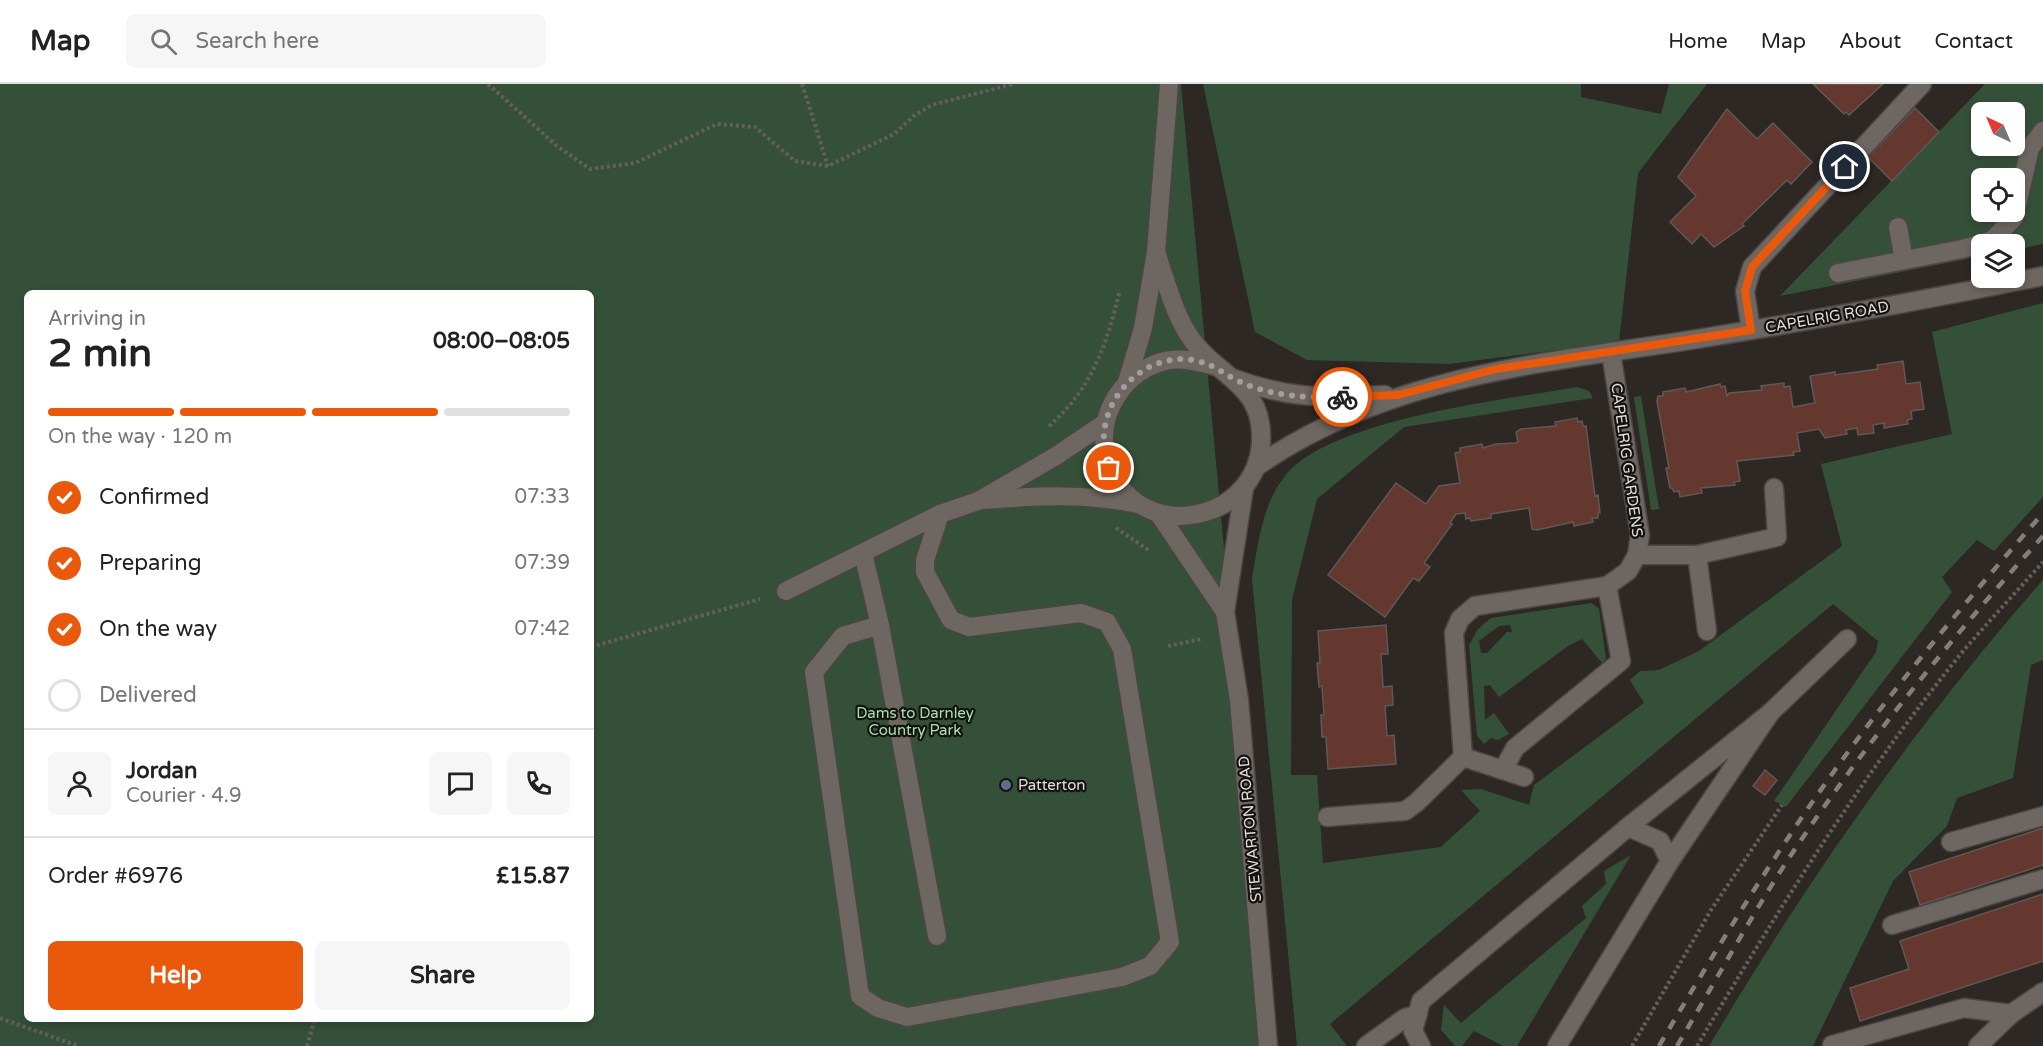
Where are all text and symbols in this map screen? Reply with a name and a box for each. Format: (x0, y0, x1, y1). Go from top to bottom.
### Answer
search box (126, 14, 546, 68)
text: Map (30, 24, 90, 58)
icon: search (147, 25, 180, 58)
text: Search here (195, 28, 319, 54)
text: Home (1668, 29, 1728, 54)
text: Map (1761, 29, 1806, 54)
text: About (1839, 29, 1901, 54)
text: Contact (1934, 29, 2013, 54)
north arrow (1971, 102, 2025, 156)
map controls (1971, 102, 2025, 288)
pin (1819, 141, 1870, 192)
icon: home (1828, 150, 1861, 183)
button: locate (1971, 168, 2025, 222)
button: layers (1971, 234, 2025, 288)
street label: CAPELRIG ROAD (1764, 297, 1890, 337)
text: Arriving in (48, 307, 146, 331)
text: 08:00–08:05 (433, 328, 570, 354)
text: 2 min (48, 330, 152, 377)
courier (1312, 367, 1372, 427)
icon: bike (1326, 381, 1359, 414)
street label: CAPELRIG GARDENS (1607, 382, 1647, 538)
text: On the way · 120 m (48, 425, 232, 449)
pin (1083, 442, 1134, 493)
icon: bag (1092, 451, 1125, 484)
icon: check (48, 481, 81, 514)
text: Confirmed (99, 484, 209, 510)
text: 07:33 (515, 485, 570, 509)
icon: check (48, 547, 81, 580)
text: Preparing (99, 550, 202, 576)
text: 07:39 (515, 551, 570, 575)
icon: check (48, 613, 81, 646)
text: On the way (99, 616, 217, 642)
text: 07:42 (515, 617, 570, 641)
text: Delivered (99, 682, 197, 708)
park label: Dams to Darnley Country Park (856, 704, 974, 739)
button: person (48, 752, 111, 815)
button: chat (429, 752, 492, 815)
button: phone (507, 752, 570, 815)
street label: STEWARTON ROAD (1235, 755, 1265, 903)
text: Jordan (126, 758, 197, 784)
place label: Patterton (1018, 776, 1085, 794)
marker: Patterton (999, 778, 1013, 792)
text: Courier · 4.9 (126, 784, 241, 808)
text: Order #6976 (48, 863, 183, 889)
text: £15.87 (496, 863, 570, 889)
button: Help (48, 941, 303, 1010)
button: Share (315, 941, 570, 1010)

